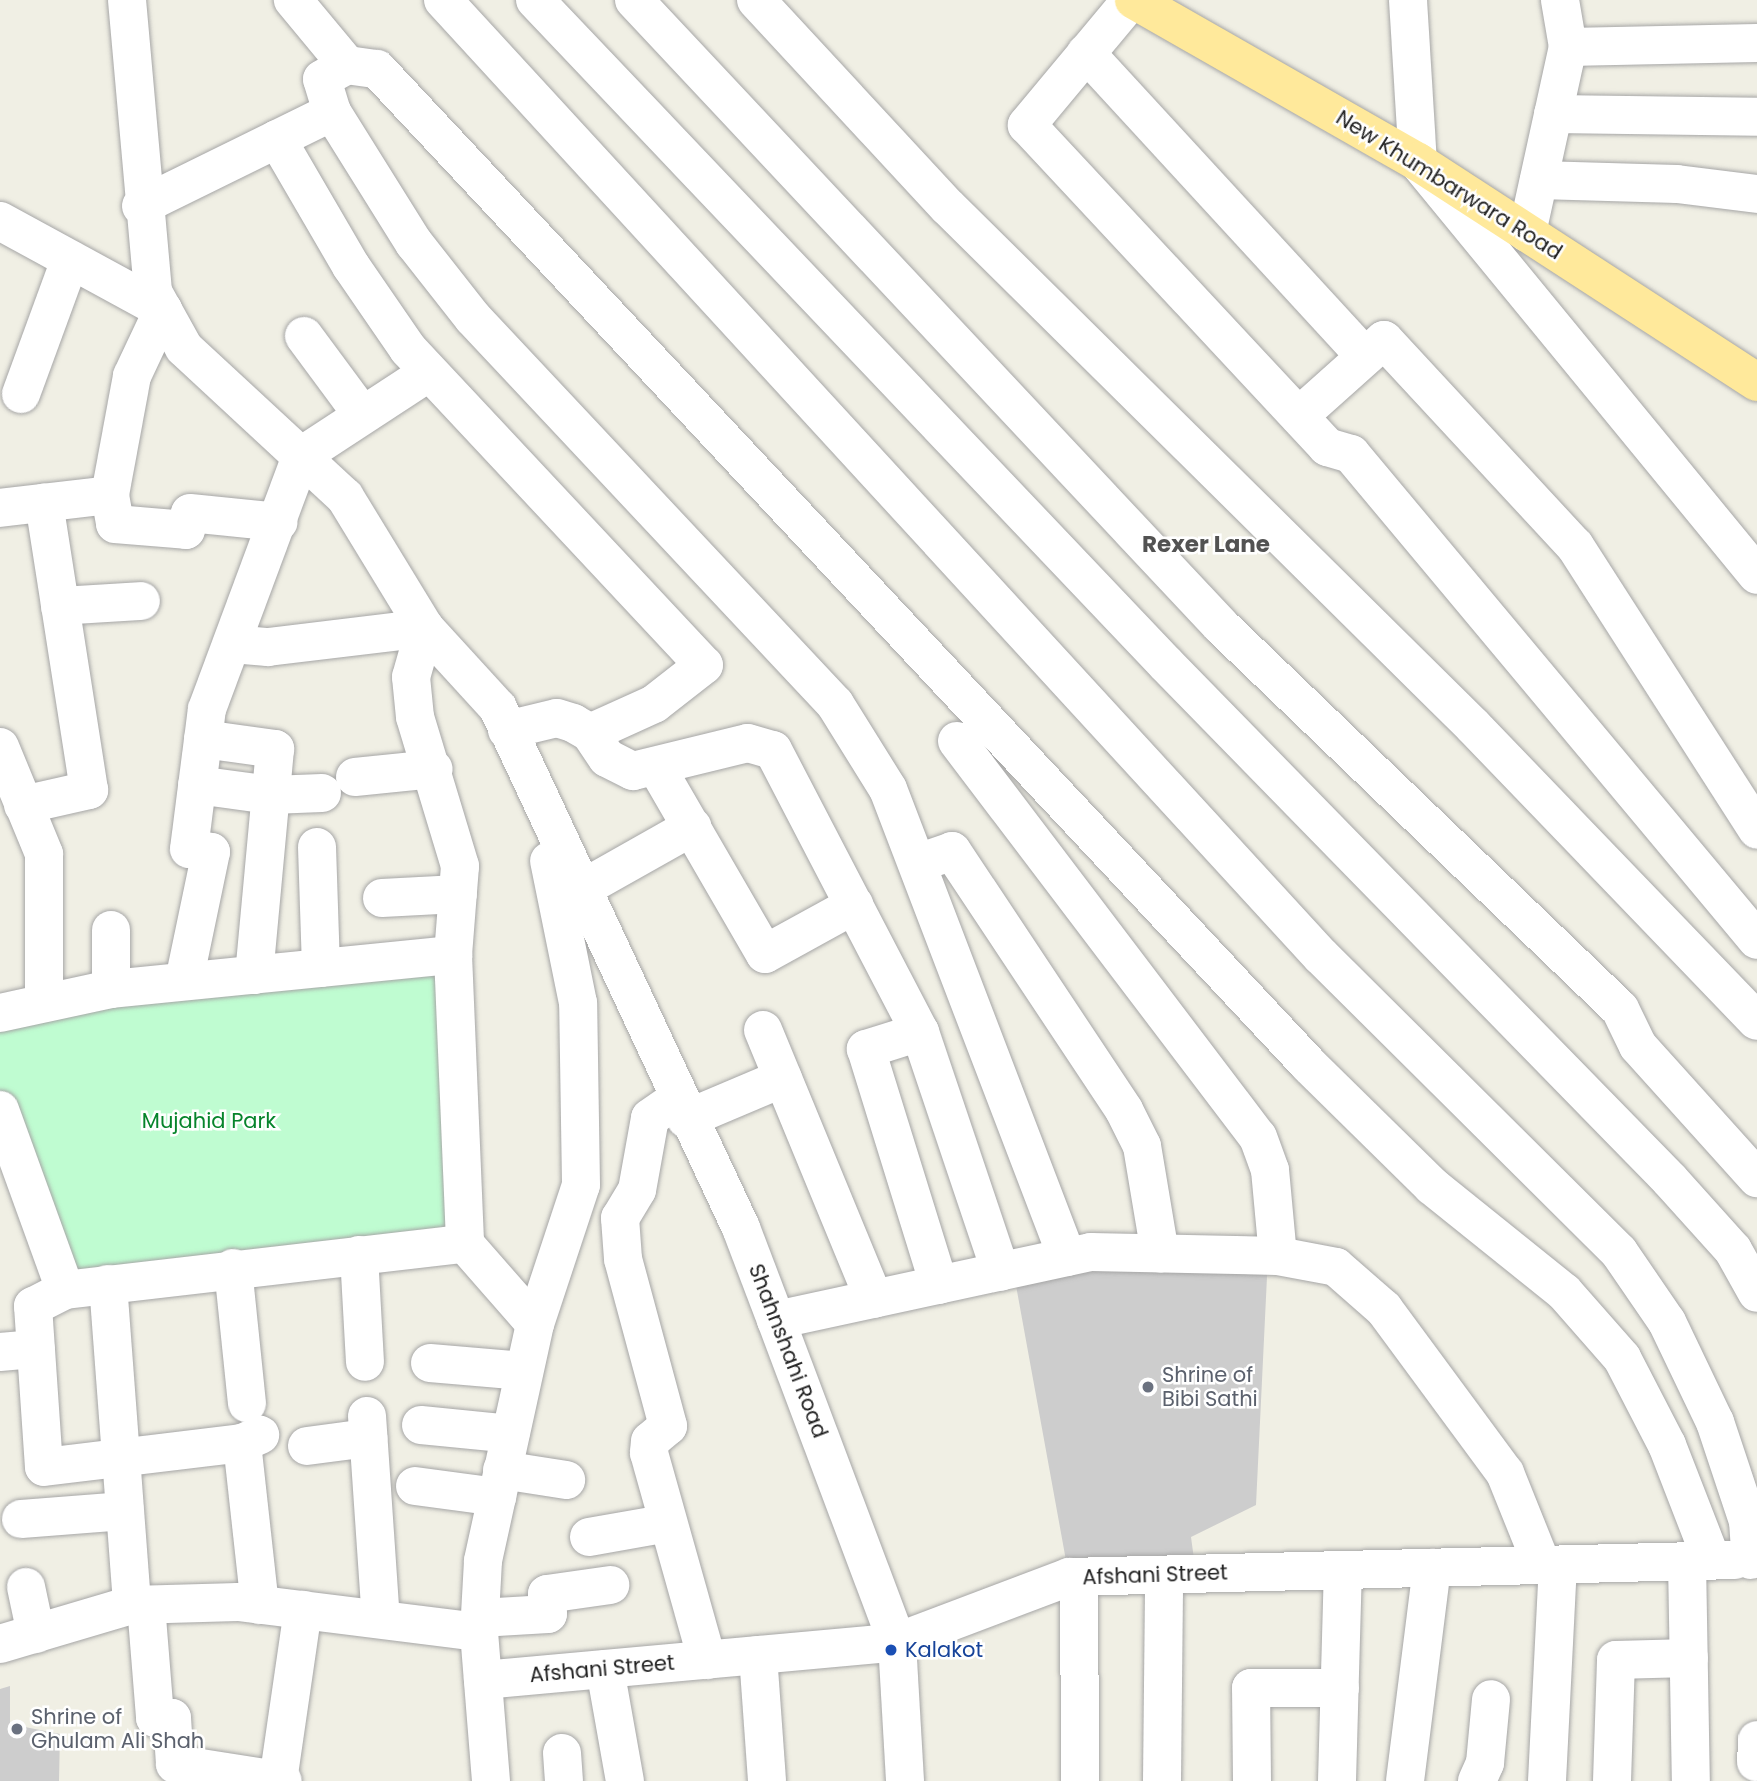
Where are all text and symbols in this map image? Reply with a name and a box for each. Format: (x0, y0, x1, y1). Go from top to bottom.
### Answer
street label: New Khumbarwara Road (1331, 105, 1567, 265)
district label: Rexer Lane (1142, 530, 1270, 558)
park label: Mujahid Park (142, 1108, 276, 1134)
street label: Shahnshahi Road (743, 1260, 833, 1442)
place label: Shrine of Bibi Sathi (1162, 1362, 1258, 1412)
marker: Shrine of Bibi Sathi (1140, 1379, 1156, 1395)
street label: Afshani Street (1082, 1560, 1228, 1590)
place label: Kalakot (905, 1637, 983, 1663)
marker: Kalakot (883, 1642, 899, 1658)
street label: Afshani Street (528, 1650, 676, 1688)
place label: Shrine of Ghulam Ali Shah (31, 1704, 204, 1754)
marker: Shrine of Ghulam Ali Shah (9, 1721, 25, 1737)

